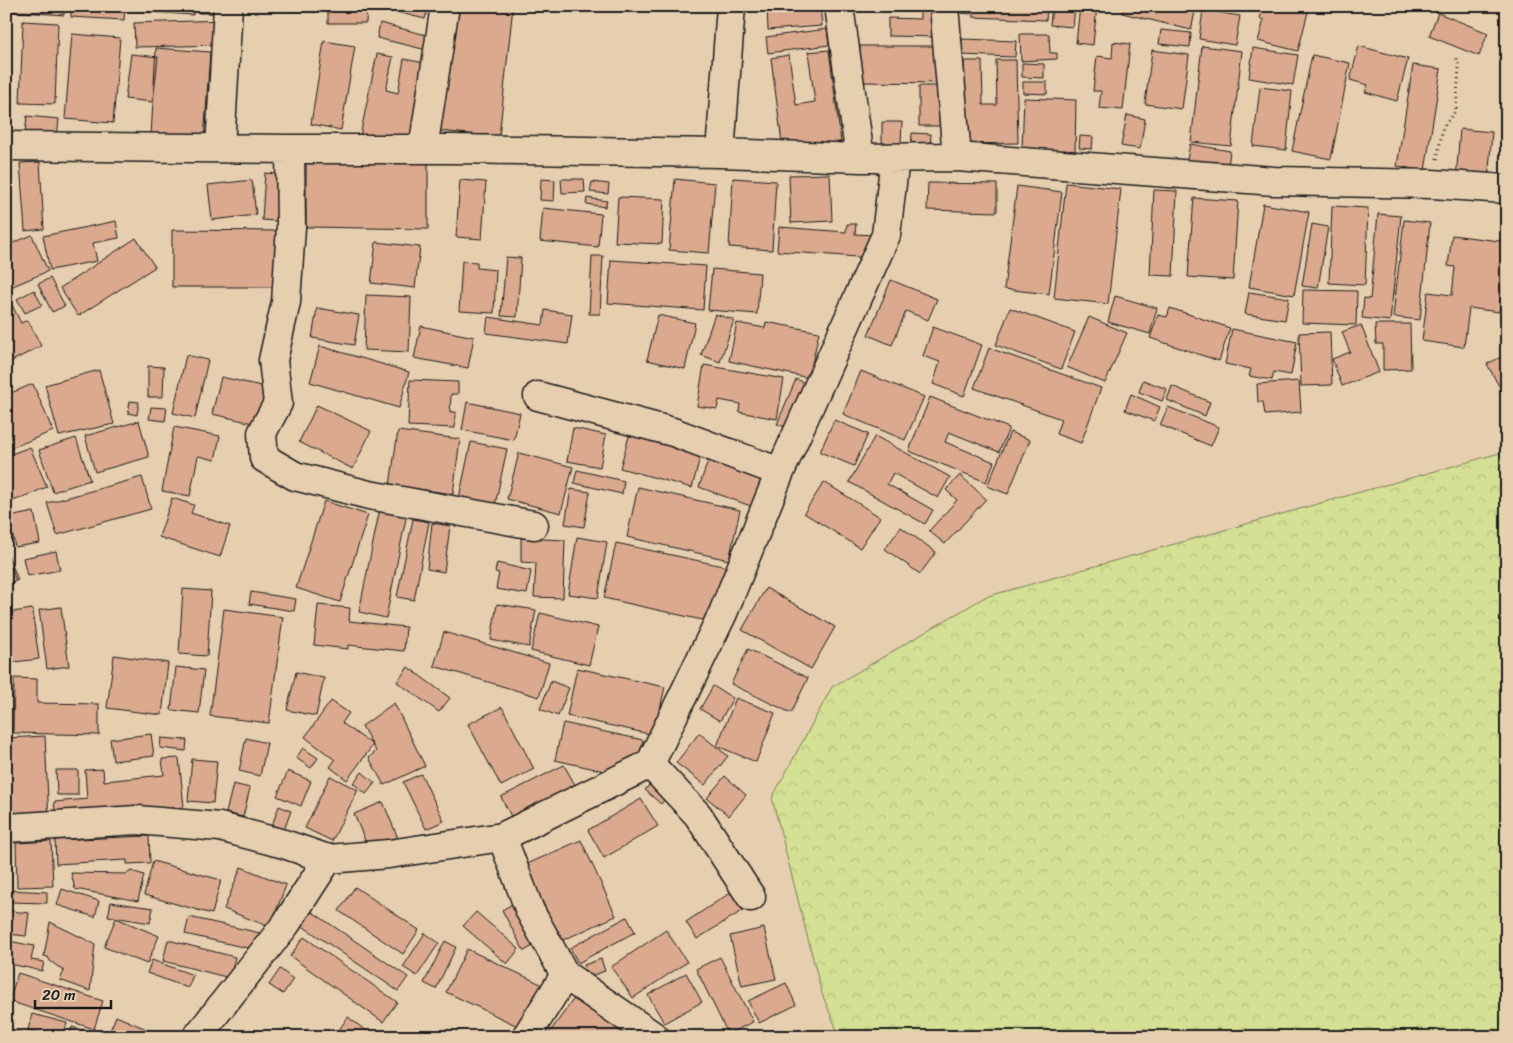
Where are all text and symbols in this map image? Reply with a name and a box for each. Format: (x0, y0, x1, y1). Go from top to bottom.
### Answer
scale bar (35, 978, 111, 1010)
text: 20 m (42, 982, 76, 1008)

